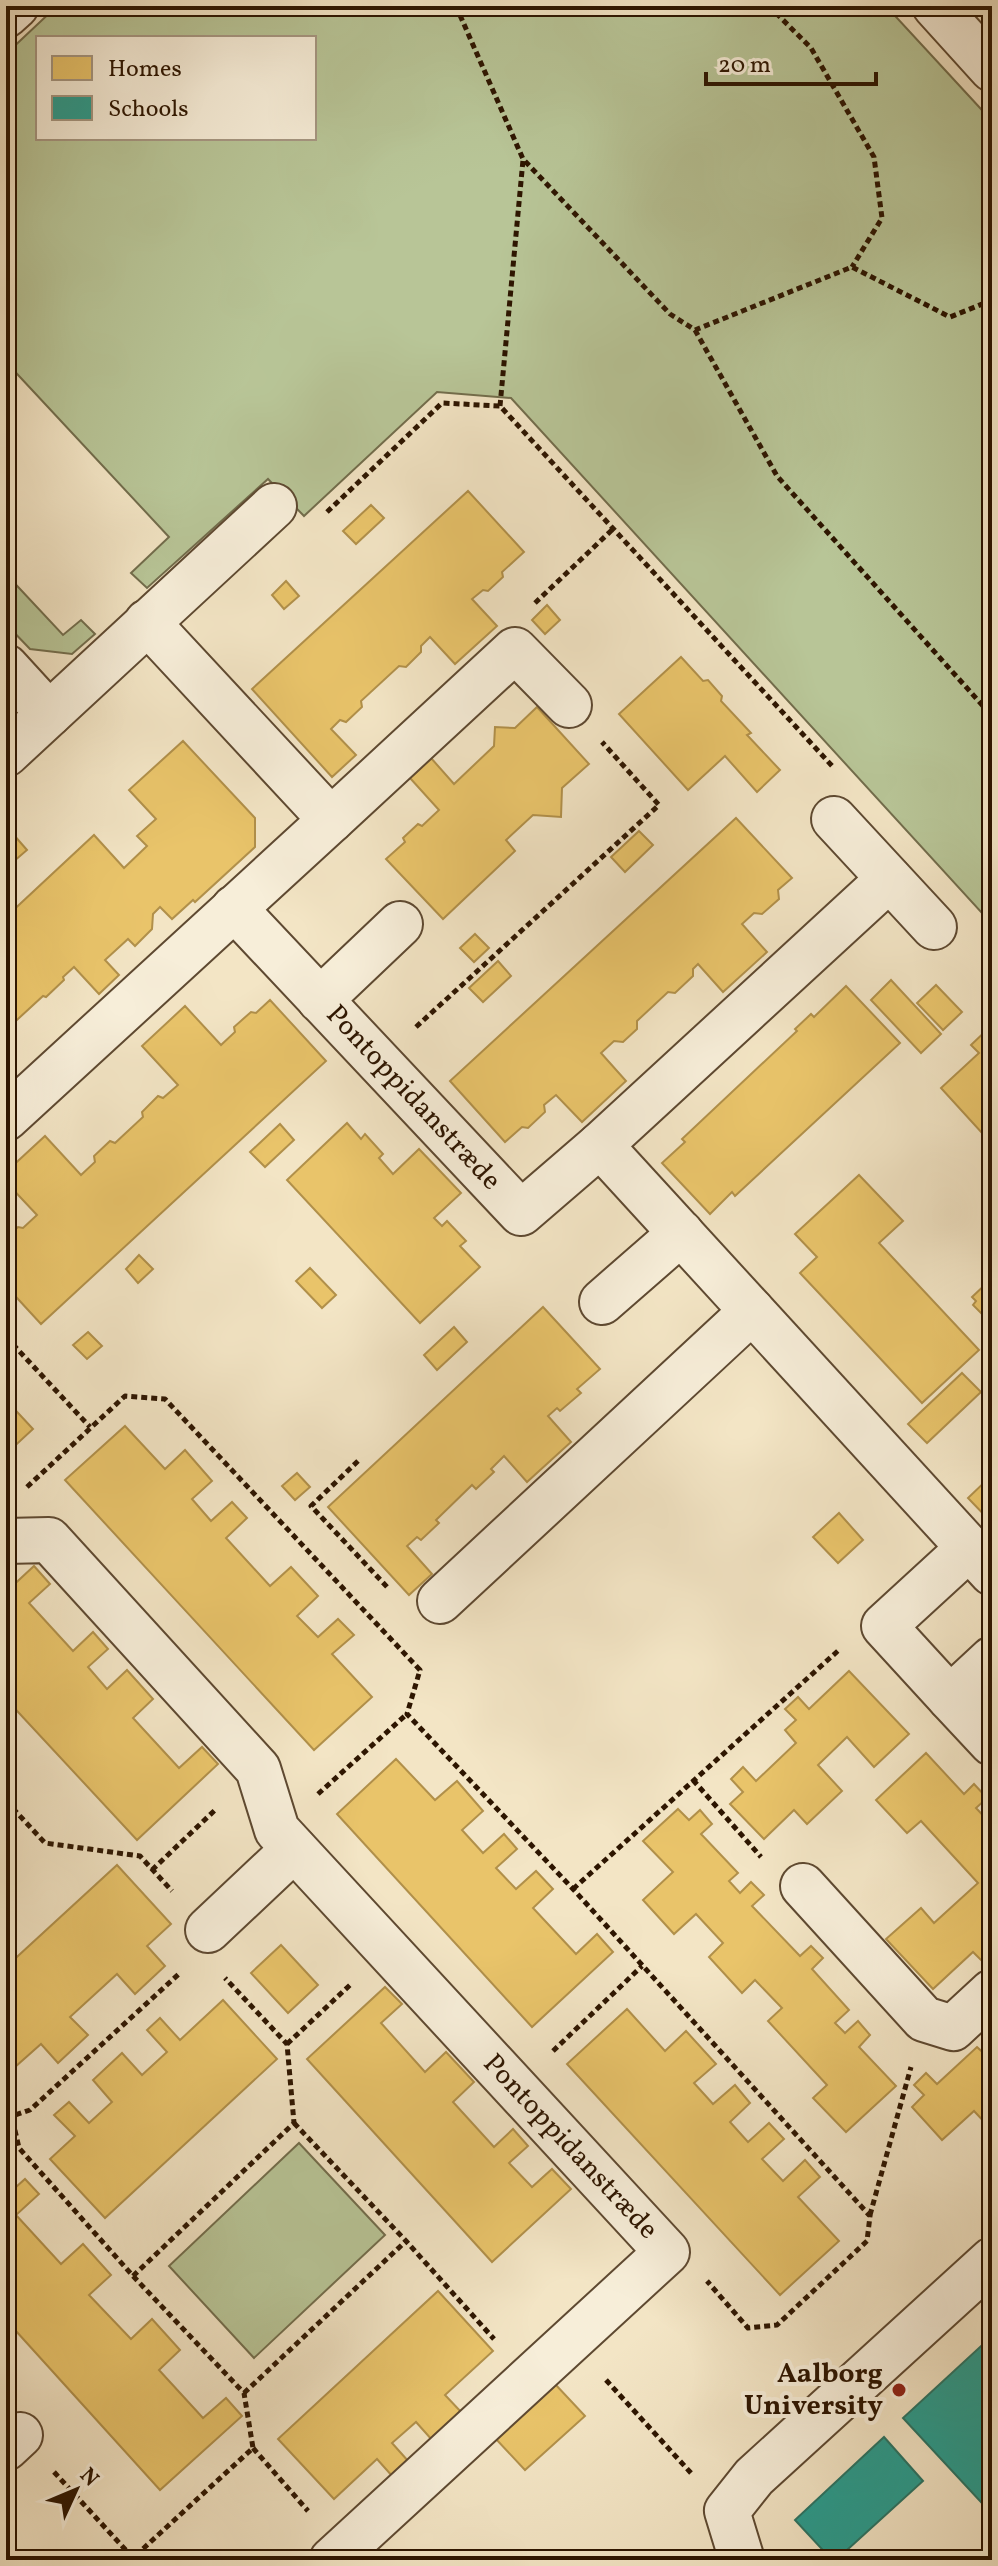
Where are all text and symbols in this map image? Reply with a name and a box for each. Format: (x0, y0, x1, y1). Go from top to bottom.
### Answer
legend (36, 36, 316, 140)
scale bar (706, 36, 876, 86)
text: 20 m (718, 49, 771, 83)
text: Homes (108, 53, 182, 87)
text: Schools (108, 93, 188, 127)
street label: Pontoppidanstræde (317, 997, 509, 1199)
street label: Pontoppidanstræde (474, 2046, 666, 2248)
place label: Aalborg University (744, 2355, 883, 2426)
marker: Aalborg University (890, 2381, 908, 2399)
north arrow (36, 2450, 116, 2530)
text: N (72, 2461, 105, 2494)

